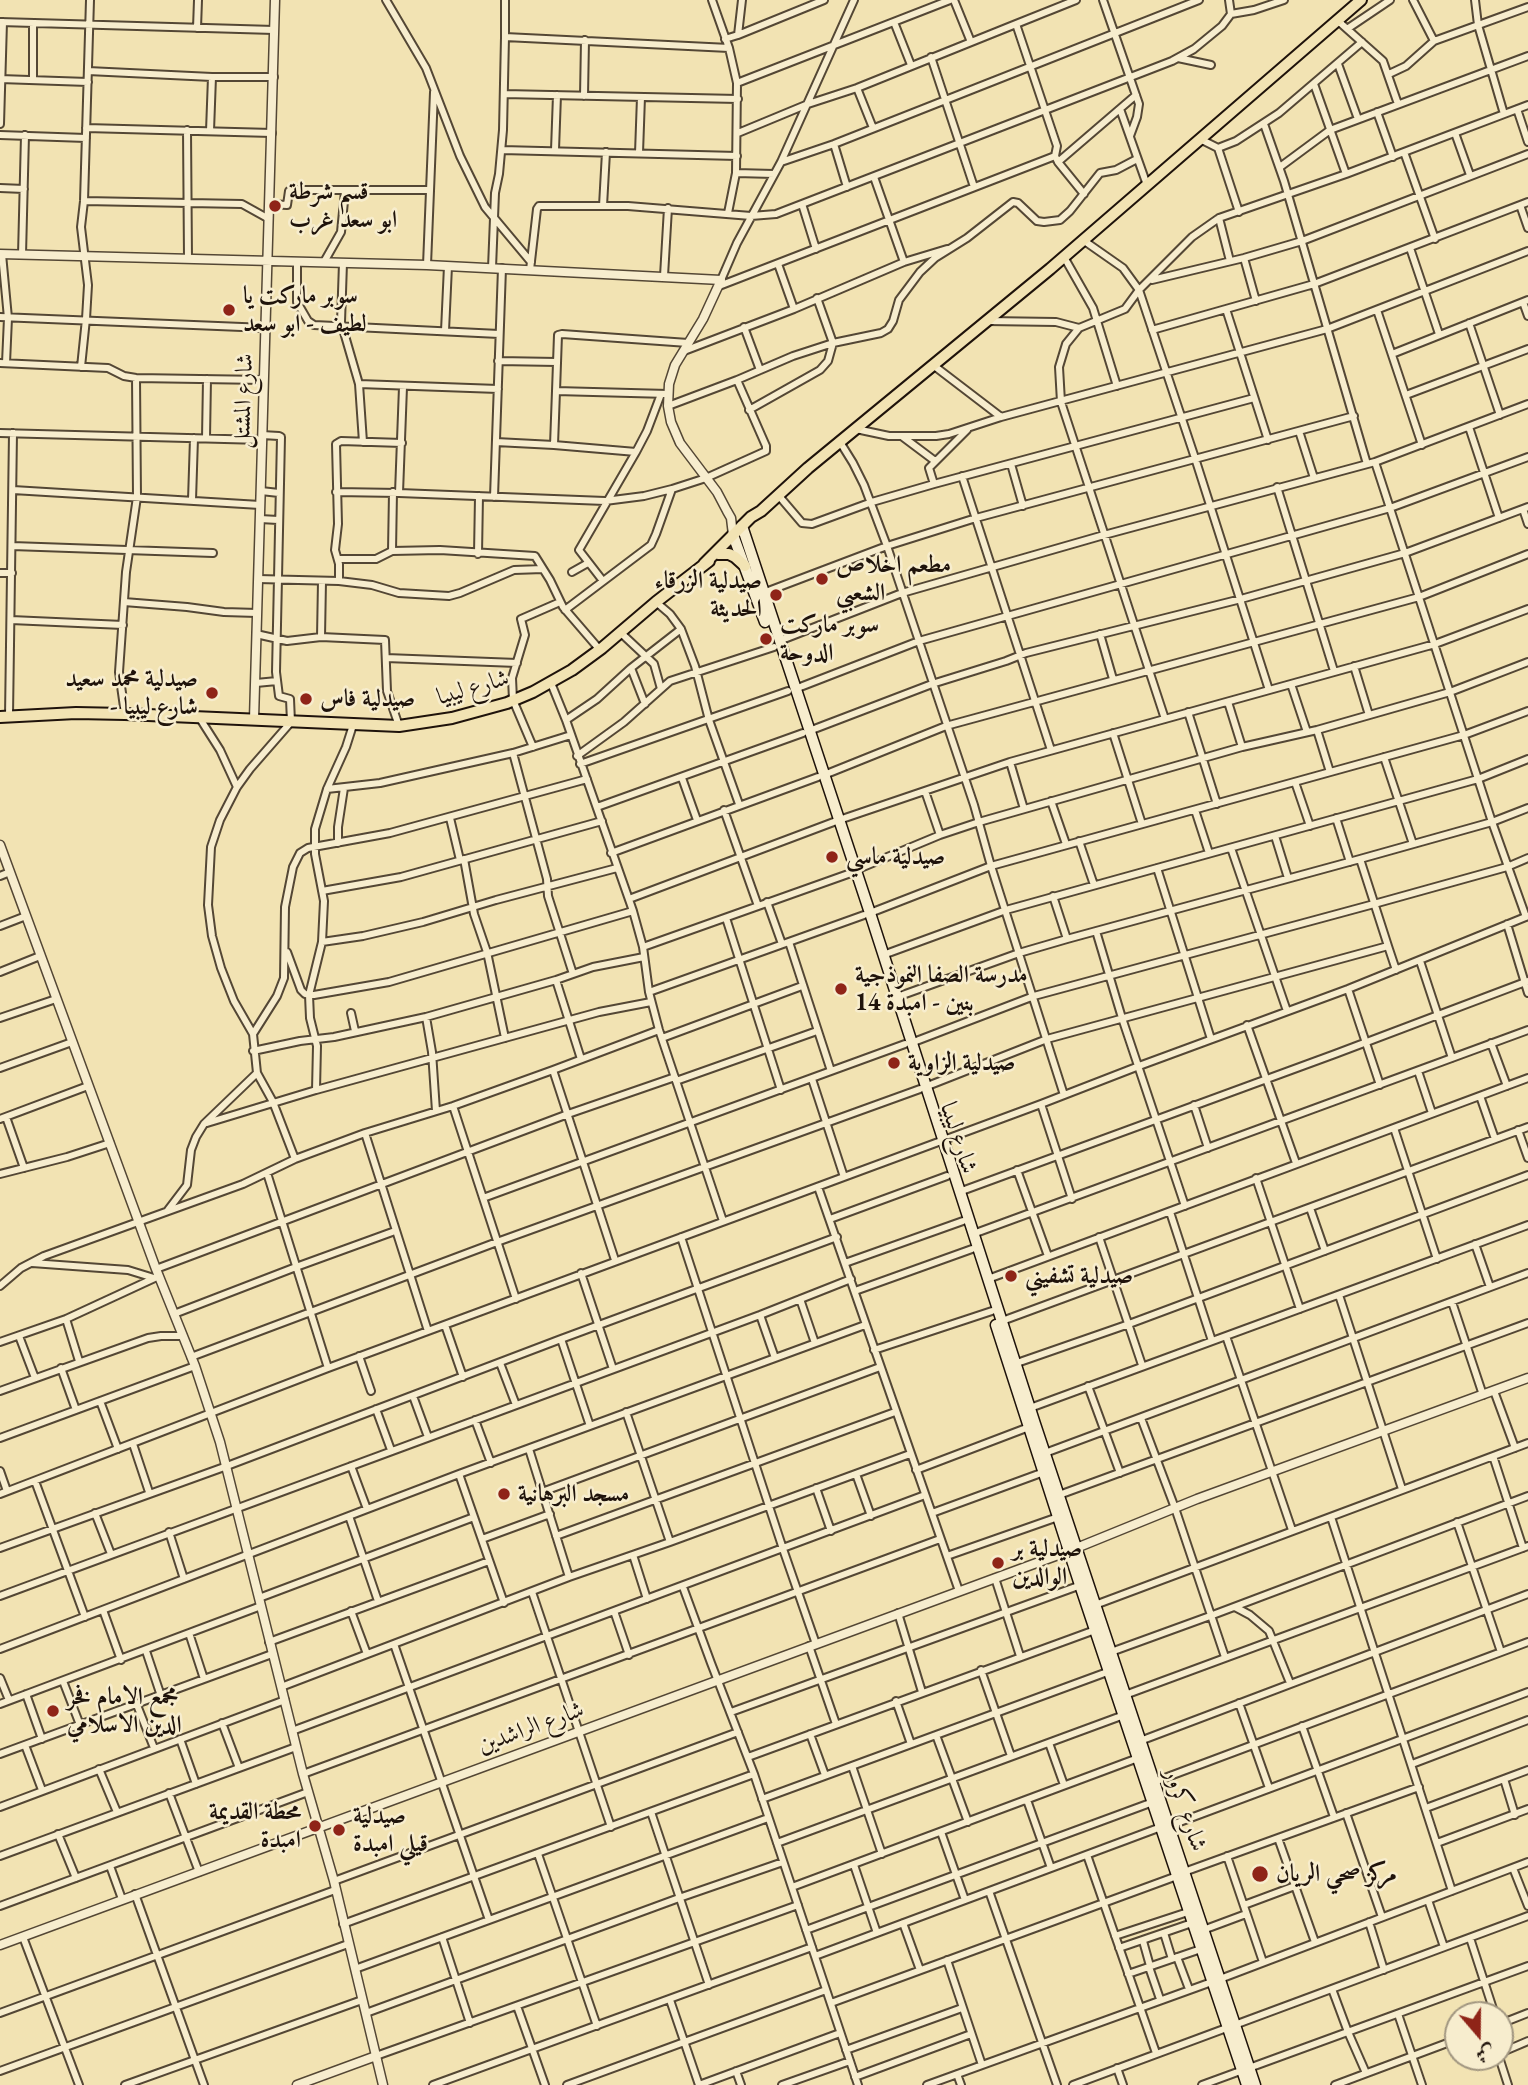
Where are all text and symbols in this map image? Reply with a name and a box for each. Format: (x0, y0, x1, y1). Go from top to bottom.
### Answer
place label: قسم شرطة ابو سعد غرب (289, 178, 397, 234)
marker: قسم شرطة ابو سعد غرب (267, 198, 283, 214)
place label: سوبر ماركت يا لطيف - ابو سعد (243, 282, 367, 338)
marker: سوبر ماركت يا لطيف - ابو سعد (221, 302, 237, 318)
street label: شارع المشتل (228, 353, 260, 449)
place label: مطعم اخلاص الشعبي (836, 551, 951, 607)
place label: صيدلية الزرقاء الحديثة (655, 567, 762, 623)
marker: مطعم اخلاص الشعبي (814, 571, 830, 587)
marker: صيدلية الزرقاء الحديثة (768, 587, 784, 603)
place label: سوبر ماركت الدوحة (780, 611, 879, 667)
marker: سوبر ماركت الدوحة (758, 631, 774, 647)
street label: شارع ليبيا (434, 664, 512, 712)
place label: صيدلية محمد سعيد - شارع ليبيا (65, 665, 198, 721)
marker: صيدلية محمد سعيد - شارع ليبيا (204, 685, 220, 701)
place label: صيدلية فاس (320, 685, 415, 713)
marker: صيدلية فاس (298, 691, 314, 707)
place label: صيدلية ماسي (846, 843, 945, 871)
marker: صيدلية ماسي (824, 849, 840, 865)
place label: مدرسة الصفا النموذجية بنين - امبدة 14 (855, 961, 1028, 1017)
marker: مدرسة الصفا النموذجية بنين - امبدة 14 (833, 981, 849, 997)
place label: صيدلية الزاوية (908, 1049, 1016, 1077)
marker: صيدلية الزاوية (886, 1055, 902, 1071)
street label: شارع ليبيا (933, 1098, 983, 1178)
place label: صيدلية تشفيني (1025, 1262, 1133, 1290)
marker: صيدلية تشفيني (1003, 1268, 1019, 1284)
place label: مسجد البرهانية (518, 1480, 629, 1508)
marker: مسجد البرهانية (496, 1486, 512, 1502)
place label: صيدلية بر الوالدين (1012, 1535, 1082, 1591)
marker: صيدلية بر الوالدين (990, 1555, 1006, 1571)
place label: مجمع الامام فخر الدين الاسلامي (67, 1683, 182, 1739)
street label: شارع الراشدين (474, 1695, 588, 1761)
marker: مجمع الامام فخر الدين الاسلامي (45, 1703, 61, 1719)
street label: شارع كرور (1157, 1765, 1213, 1855)
place label: محطة القديمة امبدة (209, 1798, 301, 1854)
place label: صيدلية قيلي امبدة (353, 1802, 428, 1858)
marker: محطة القديمة امبدة (307, 1818, 323, 1834)
marker: صيدلية قيلي امبدة (331, 1822, 347, 1838)
place label: مركز صحي الريان (1276, 1860, 1397, 1888)
marker: مركز صحي الريان (1250, 1864, 1270, 1884)
north arrow (1444, 2001, 1514, 2071)
text: ش (1473, 2039, 1499, 2069)

